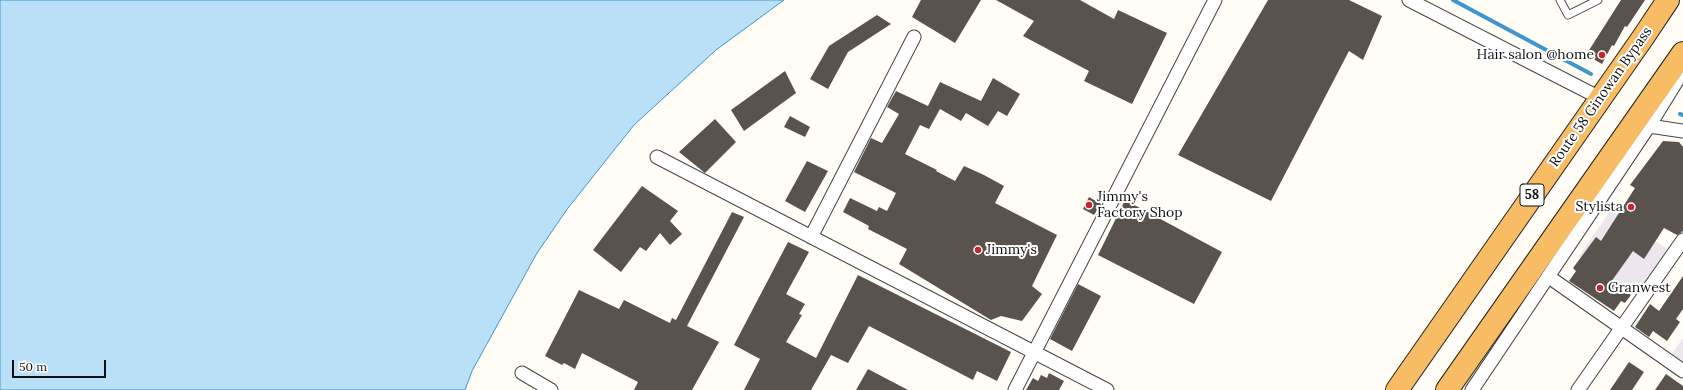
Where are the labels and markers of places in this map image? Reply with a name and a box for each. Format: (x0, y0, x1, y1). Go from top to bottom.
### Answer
place label: Hair salon @home (1477, 47, 1594, 63)
marker: Hair salon @home (1597, 50, 1607, 60)
place label: Jimmy's Factory Shop (1097, 189, 1183, 222)
place label: Stylista (1575, 199, 1623, 215)
marker: Jimmy's Factory Shop (1084, 200, 1094, 210)
marker: Stylista (1626, 202, 1636, 212)
place label: Jimmy's (986, 242, 1037, 258)
marker: Jimmy's (973, 245, 983, 255)
place label: Granwest (1608, 280, 1671, 296)
marker: Granwest (1595, 283, 1605, 293)

